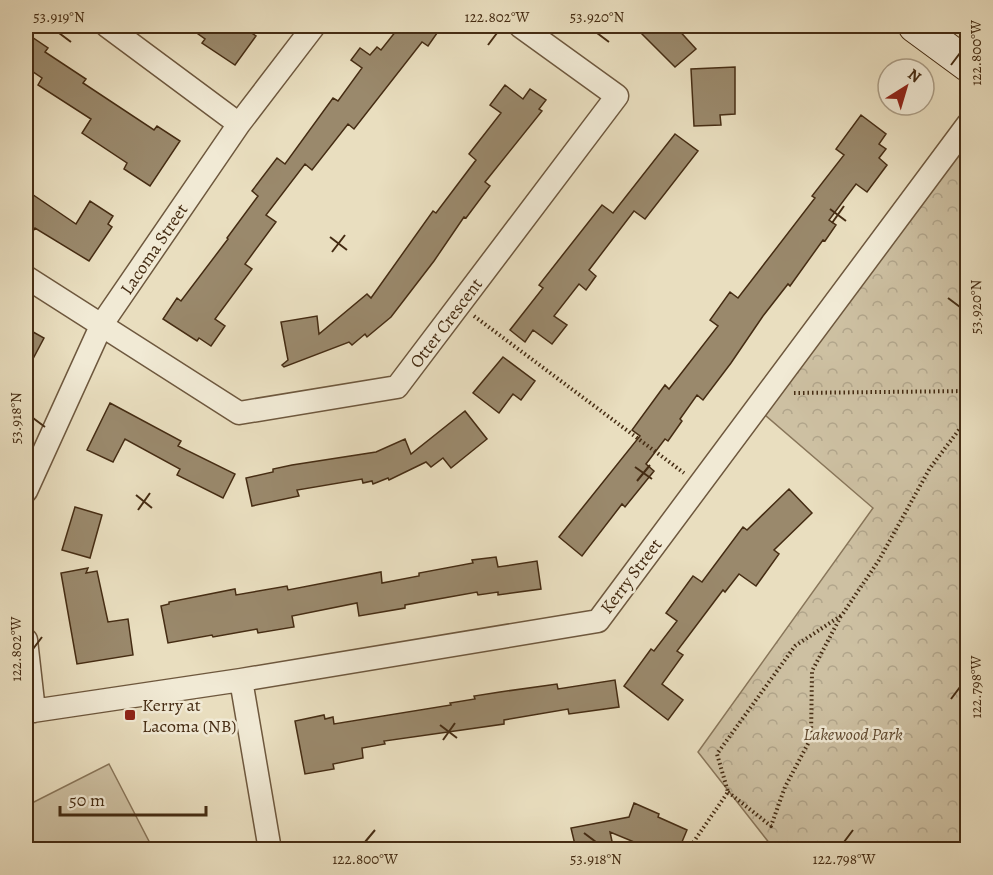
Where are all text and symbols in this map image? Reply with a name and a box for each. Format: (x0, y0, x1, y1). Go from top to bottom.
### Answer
text: 53.919°N (33, 7, 85, 27)
text: 122.802°W (465, 7, 529, 27)
text: 53.920°N (570, 7, 624, 27)
text: 122.800°W (966, 20, 986, 86)
north arrow (876, 57, 936, 117)
text: N (903, 64, 926, 88)
street label: Lacoma Street (115, 199, 193, 299)
street label: Otter Crescent (404, 273, 488, 373)
text: 53.920°N (966, 280, 986, 334)
text: 53.918°N (6, 392, 26, 444)
street label: Kerry Street (595, 533, 667, 619)
text: 122.802°W (6, 617, 26, 681)
text: 122.798°W (966, 656, 986, 718)
place label: Kerry at Lacoma (NB) (142, 693, 236, 738)
marker: Kerry at Lacoma (NB) (123, 708, 137, 722)
park label: Lakewood Park (803, 722, 903, 746)
scale bar (60, 779, 206, 817)
text: 50 m (69, 788, 105, 812)
text: 122.800°W (332, 849, 398, 869)
text: 53.918°N (570, 849, 622, 869)
text: 122.798°W (813, 849, 875, 869)

